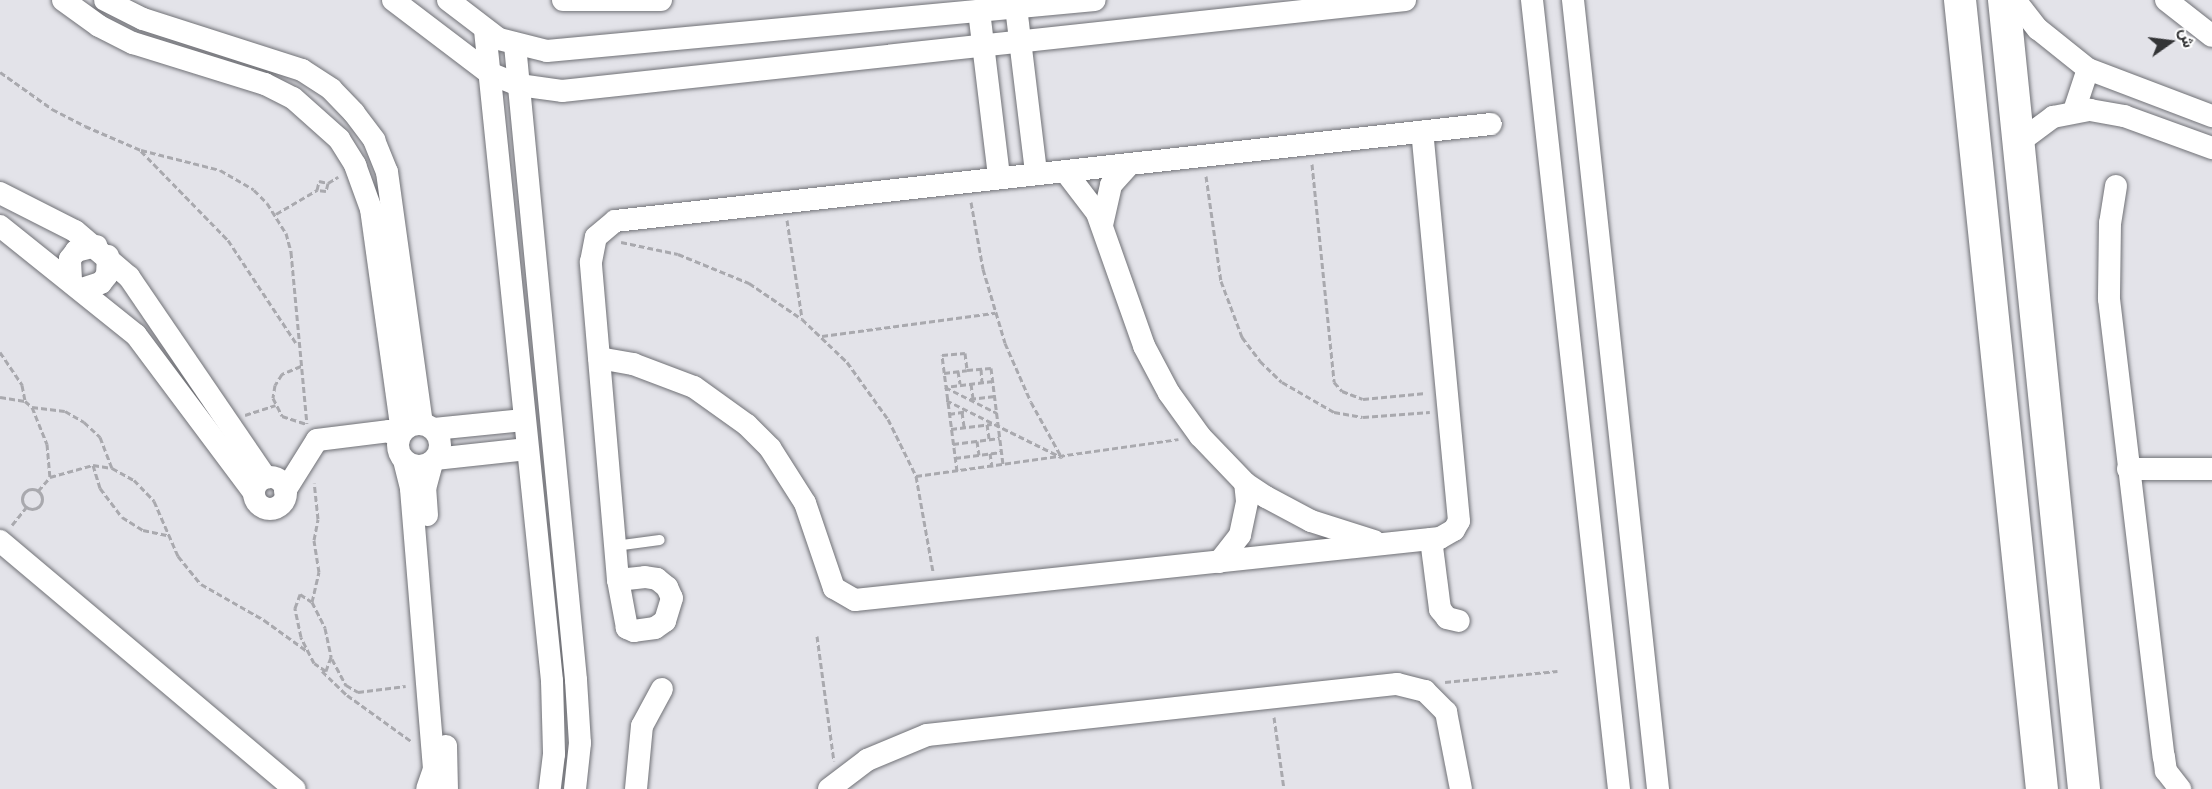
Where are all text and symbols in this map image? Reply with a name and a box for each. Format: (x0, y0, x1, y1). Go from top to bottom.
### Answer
north arrow (2140, 12, 2200, 72)
text: ش (2173, 25, 2201, 50)

